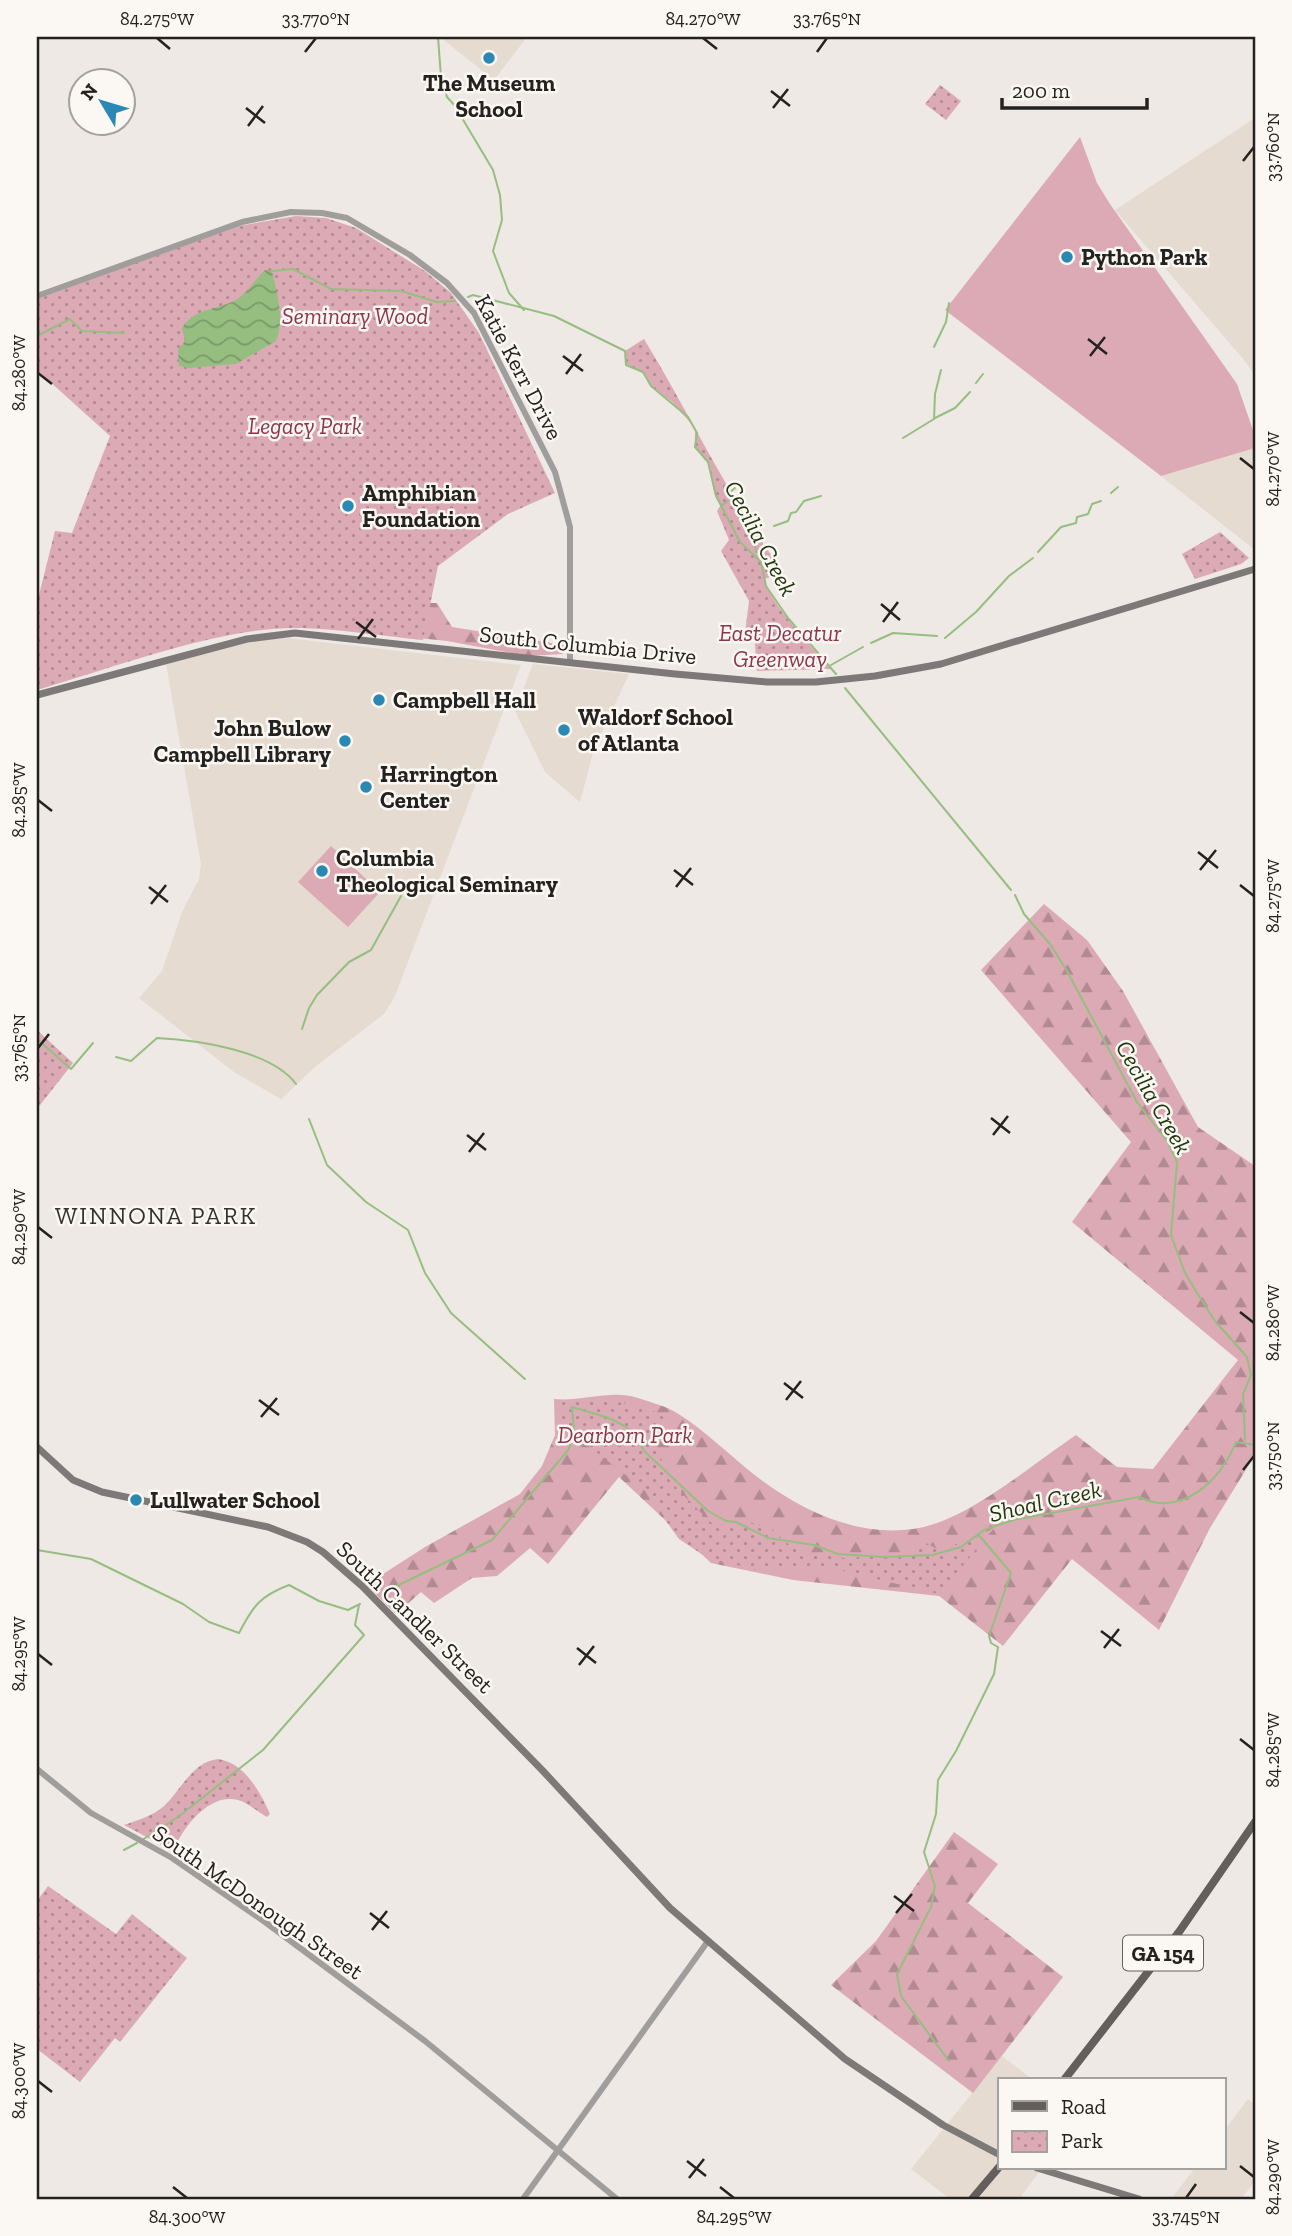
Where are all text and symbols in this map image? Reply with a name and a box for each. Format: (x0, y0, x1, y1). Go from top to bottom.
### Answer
text: 84.275°W (120, 8, 194, 30)
text: 33.770°N (282, 8, 350, 30)
text: 84.270°W (665, 8, 741, 30)
text: 33.765°N (793, 8, 861, 30)
marker: The Museum School (481, 50, 497, 66)
north arrow (66, 66, 136, 136)
scale bar (1002, 66, 1147, 110)
place label: The Museum School (423, 69, 555, 123)
text: 200 m (1012, 78, 1070, 103)
text: N (75, 79, 103, 105)
text: 33.760°N (1262, 112, 1284, 182)
place label: Python Park (1081, 243, 1208, 271)
marker: Python Park (1059, 249, 1075, 265)
street label: Katie Kerr Drive (469, 290, 569, 444)
park label: Seminary Wood (282, 302, 428, 330)
text: 84.280°W (8, 335, 30, 411)
park label: Legacy Park (248, 412, 362, 440)
text: 84.270°W (1262, 431, 1284, 507)
water label: Cecilia Creek (719, 475, 804, 601)
place label: Amphibian Foundation (362, 479, 481, 533)
marker: Amphibian Foundation (340, 498, 356, 514)
park label: East Decatur Greenway (719, 619, 841, 673)
street label: South Columbia Drive (478, 620, 698, 670)
place label: Campbell Hall (393, 686, 536, 714)
marker: Campbell Hall (371, 692, 387, 708)
place label: Waldorf School of Atlanta (578, 703, 734, 757)
place label: John Bulow Campbell Library (154, 714, 332, 768)
marker: Waldorf School of Atlanta (556, 722, 572, 738)
marker: John Bulow Campbell Library (337, 733, 353, 749)
place label: Harrington Center (380, 760, 498, 814)
text: 84.285°W (8, 762, 30, 838)
marker: Harrington Center (358, 779, 374, 795)
place label: Columbia Theological Seminary (336, 844, 559, 898)
text: 84.275°W (1262, 859, 1284, 933)
marker: Columbia Theological Seminary (314, 863, 330, 879)
text: 33.765°N (8, 1014, 30, 1082)
water label: Cecilia Creek (1110, 1035, 1198, 1159)
text: 84.290°W (8, 1189, 30, 1265)
district label: WINNONA PARK (55, 1201, 257, 1230)
text: 84.280°W (1262, 1285, 1284, 1361)
park label: Dearborn Park (557, 1421, 693, 1449)
text: 33.750°N (1262, 1422, 1284, 1491)
water label: Shoal Creek (986, 1474, 1104, 1528)
place label: Lullwater School (150, 1486, 320, 1514)
marker: Lullwater School (128, 1492, 144, 1508)
street label: South Candler Street (331, 1535, 500, 1699)
text: 84.295°W (8, 1616, 30, 1692)
text: 84.285°W (1262, 1712, 1284, 1788)
street label: South McDonough Street (147, 1819, 369, 1986)
road number: GA 154 (1123, 1936, 1203, 1970)
text: 84.300°W (8, 2042, 30, 2119)
legend (998, 2078, 1226, 2170)
text: Road (1061, 2094, 1107, 2119)
text: Park (1061, 2128, 1103, 2153)
text: 84.290°W (1262, 2139, 1284, 2215)
text: 84.300°W (149, 2206, 226, 2228)
text: 84.295°W (696, 2206, 772, 2228)
text: 33.745°N (1152, 2206, 1220, 2228)

